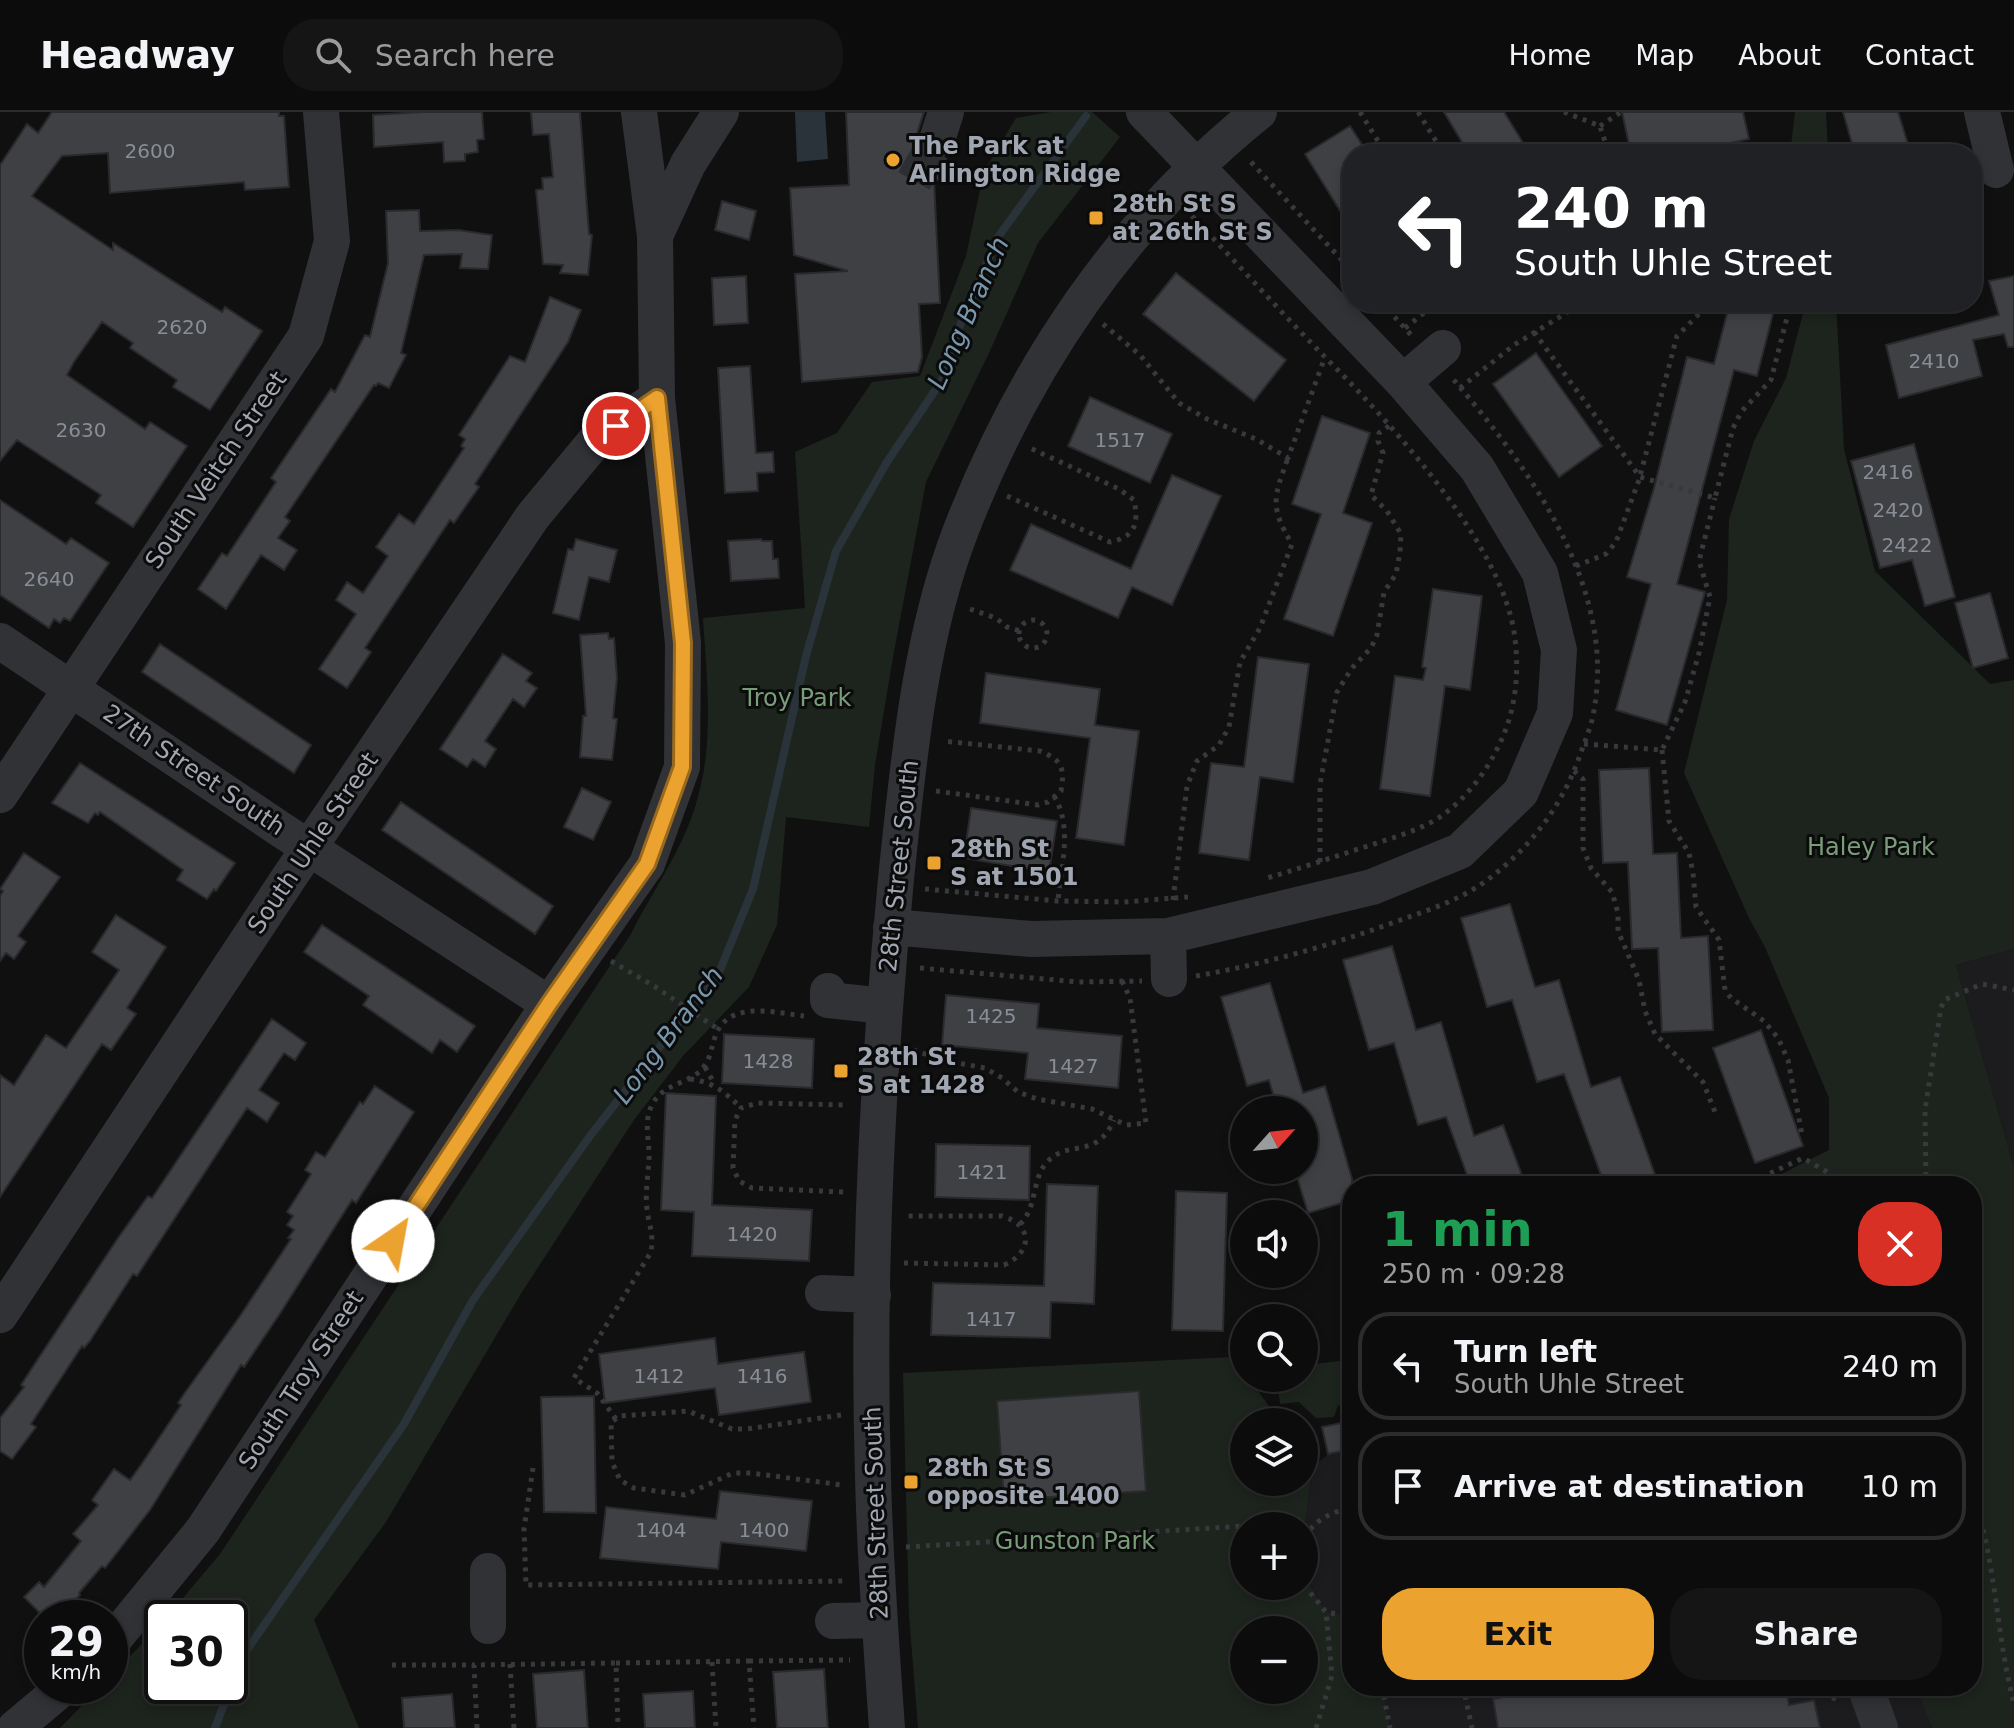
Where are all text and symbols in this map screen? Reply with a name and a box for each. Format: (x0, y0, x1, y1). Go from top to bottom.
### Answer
search box (283, 19, 843, 91)
text: Headway (40, 33, 235, 77)
icon: search (311, 33, 355, 77)
text: Search here (375, 38, 555, 73)
text: Home (1508, 39, 1591, 72)
text: Map (1635, 39, 1694, 72)
text: About (1738, 39, 1821, 72)
text: Contact (1865, 39, 1974, 72)
place label: The Park at Arlington Ridge (909, 132, 1121, 188)
house number: 2600 (125, 139, 175, 163)
marker: The Park at Arlington Ridge (884, 151, 902, 169)
text: 240 m (1514, 175, 1709, 240)
icon: left (1382, 176, 1486, 280)
place label: 28th St S at 26th St S (1112, 190, 1273, 246)
marker: 28th St S at 26th St S (1087, 209, 1105, 227)
water label: Long Branch (921, 232, 1015, 394)
text: South Uhle Street (1514, 242, 1832, 283)
house number: 2620 (157, 315, 207, 339)
house number: 2410 (1909, 349, 1959, 373)
street label: South Veitch Street (140, 366, 292, 574)
pin (582, 392, 650, 460)
icon: arrive (594, 404, 638, 448)
house number: 2630 (56, 418, 106, 442)
house number: 1517 (1095, 428, 1145, 452)
house number: 2416 (1863, 460, 1913, 484)
house number: 2420 (1873, 498, 1923, 522)
house number: 2422 (1882, 533, 1932, 557)
house number: 2640 (24, 567, 74, 591)
park label: Troy Park (742, 684, 852, 712)
street label: 27th Street South (98, 699, 290, 841)
street label: South Uhle Street (242, 747, 384, 939)
street label: 28th Street South (874, 759, 924, 973)
park label: Haley Park (1807, 833, 1935, 861)
place label: 28th St S at 1501 (950, 835, 1078, 891)
marker: 28th St S at 1501 (925, 854, 943, 872)
water label: Long Branch (607, 961, 729, 1109)
house number: 1425 (966, 1004, 1016, 1028)
place label: 28th St S at 1428 (857, 1043, 985, 1099)
house number: 1428 (743, 1049, 793, 1073)
house number: 1427 (1048, 1054, 1098, 1078)
marker: 28th St S at 1428 (832, 1062, 850, 1080)
north arrow (1230, 1096, 1318, 1184)
map controls (1230, 1096, 1318, 1704)
house number: 1421 (957, 1160, 1007, 1184)
position arrow (351, 1199, 435, 1283)
button: sound (1230, 1200, 1318, 1288)
text: 1 min (1382, 1201, 1533, 1257)
button: close (1858, 1202, 1942, 1286)
house number: 1420 (727, 1222, 777, 1246)
text: 250 m · 09:28 (1382, 1259, 1565, 1289)
street label: South Troy Street (233, 1285, 369, 1475)
button: search (1230, 1304, 1318, 1392)
house number: 1417 (966, 1307, 1016, 1331)
text: Turn left (1454, 1334, 1597, 1369)
icon: left (1386, 1344, 1430, 1388)
text: 240 m (1842, 1349, 1938, 1384)
house number: 1412 (634, 1364, 684, 1388)
house number: 1416 (737, 1364, 787, 1388)
text: South Uhle Street (1454, 1369, 1684, 1399)
street label: 28th Street South (858, 1406, 894, 1620)
button: layers (1230, 1408, 1318, 1496)
place label: 28th St S opposite 1400 (927, 1454, 1120, 1510)
icon: arrive (1386, 1464, 1430, 1508)
text: Arrive at destination (1454, 1469, 1805, 1504)
text: 10 m (1861, 1469, 1938, 1504)
marker: 28th St S opposite 1400 (902, 1473, 920, 1491)
button: + (1230, 1512, 1318, 1600)
house number: 1404 (636, 1518, 686, 1542)
house number: 1400 (739, 1518, 789, 1542)
park label: Gunston Park (995, 1527, 1155, 1555)
button: Exit (1382, 1588, 1654, 1680)
button: Share (1670, 1588, 1942, 1680)
speed limit sign: 30 (144, 1600, 248, 1704)
button: − (1230, 1616, 1318, 1704)
text: 29 (48, 1619, 104, 1665)
text: km/h (51, 1660, 101, 1684)

